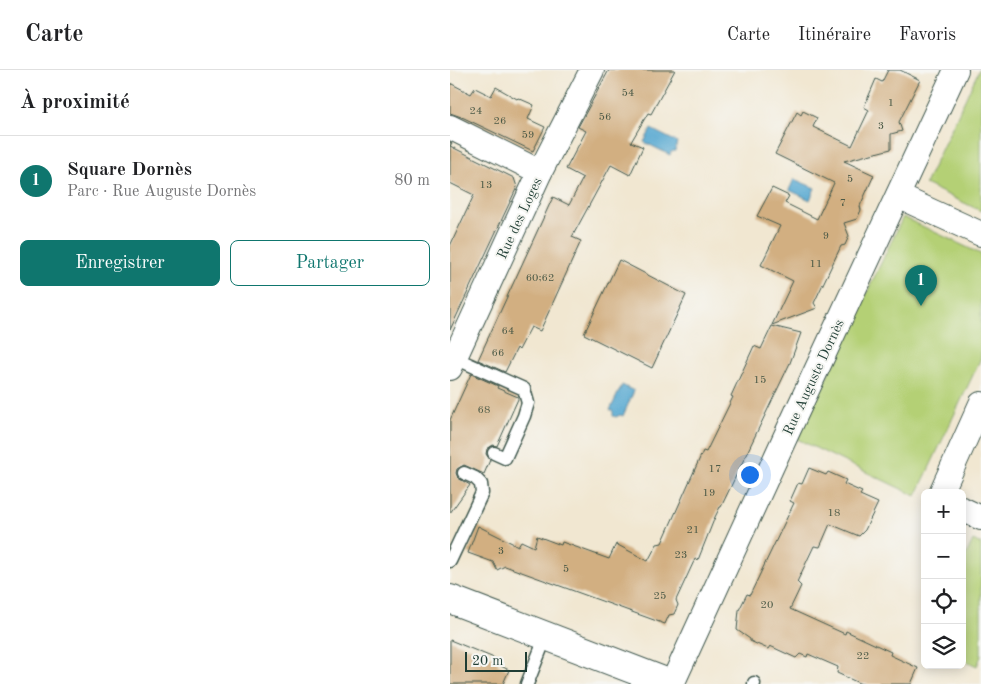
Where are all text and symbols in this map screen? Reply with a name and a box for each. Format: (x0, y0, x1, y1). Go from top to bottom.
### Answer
text: Carte (25, 23, 84, 47)
text: Carte (727, 26, 770, 44)
text: Itinéraire (798, 26, 871, 44)
text: Favoris (899, 26, 956, 44)
house number: 54 (622, 88, 634, 99)
text: À proximité (20, 92, 130, 113)
house number: 1 (888, 98, 894, 109)
house number: 24 (470, 106, 482, 117)
house number: 56 (599, 112, 611, 123)
house number: 26 (494, 116, 506, 127)
house number: 3 (878, 121, 884, 132)
house number: 59 (522, 130, 534, 141)
text: Square Dornès (67, 161, 192, 180)
text: 1 (31, 173, 41, 189)
text: 80 m (394, 173, 430, 189)
house number: 5 (847, 174, 853, 185)
street label: Rue des Loges (495, 176, 545, 261)
house number: 13 (480, 180, 492, 191)
text: Parc · Rue Auguste Dornès (67, 184, 256, 200)
house number: 7 (840, 198, 846, 209)
house number: 9 (823, 231, 829, 242)
button: Enregistrer (20, 240, 220, 286)
button: Partager (230, 240, 430, 286)
house number: 11 (810, 259, 822, 270)
pin: 1 (905, 265, 937, 306)
house number: 60;62 (526, 273, 554, 284)
street label: Rue Auguste Dornès (781, 317, 847, 438)
house number: 64 (502, 326, 514, 337)
house number: 66 (492, 348, 504, 359)
house number: 15 (754, 375, 766, 386)
house number: 68 (478, 405, 490, 416)
your location (737, 462, 763, 488)
house number: 17 (709, 464, 721, 475)
house number: 19 (703, 488, 715, 499)
map controls (921, 489, 966, 669)
button: + (921, 489, 966, 534)
house number: 18 (828, 508, 840, 519)
house number: 21 (687, 525, 699, 536)
button: − (921, 534, 966, 579)
house number: 3 (498, 546, 504, 557)
house number: 23 (675, 550, 687, 561)
house number: 5 (563, 564, 569, 575)
button: locate (921, 579, 966, 624)
house number: 25 (654, 591, 666, 602)
house number: 20 (761, 600, 773, 611)
button: layers (921, 624, 966, 669)
scale bar (465, 649, 528, 672)
house number: 22 (857, 651, 869, 662)
text: 20 m (472, 654, 503, 668)

